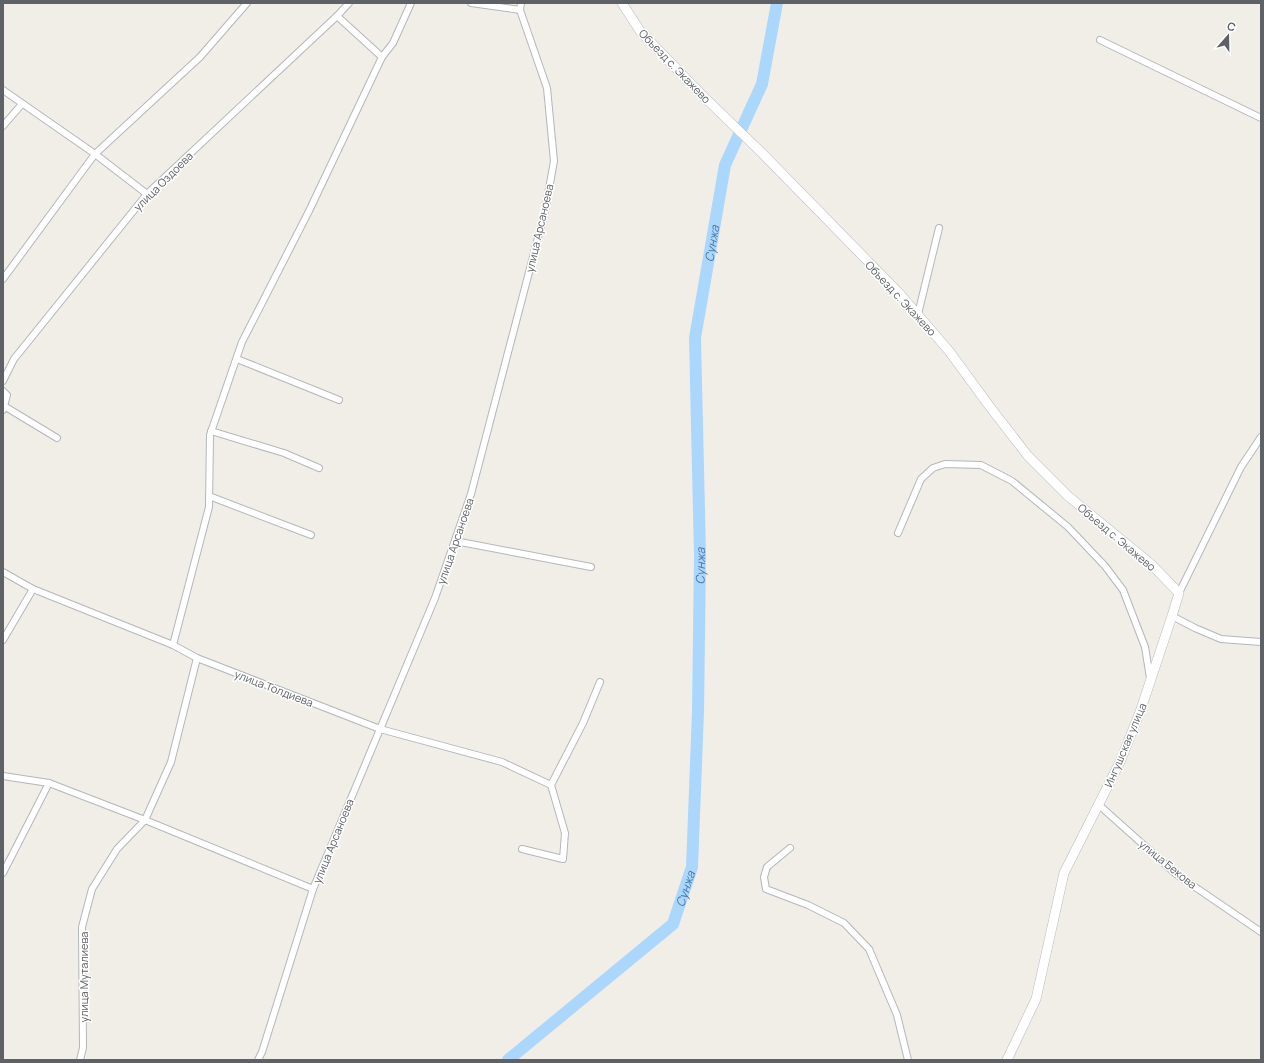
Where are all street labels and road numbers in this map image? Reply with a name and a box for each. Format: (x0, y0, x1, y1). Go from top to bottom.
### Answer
street label: Объезд с. Экажево (636, 26, 715, 107)
street label: улица Оздоева (130, 148, 196, 214)
street label: улица Арсаноева (522, 182, 556, 274)
street label: Объезд с. Экажево (862, 257, 940, 339)
street label: улица Арсаноева (433, 496, 477, 586)
street label: Объезд с. Экажево (1075, 500, 1160, 574)
street label: улица Толдиева (233, 666, 315, 710)
street label: Ингушская улица (1100, 701, 1150, 789)
street label: улица Арсаноева (309, 796, 357, 886)
street label: улица Бекова (1136, 836, 1200, 892)
street label: улица Муталиева (76, 932, 91, 1022)

